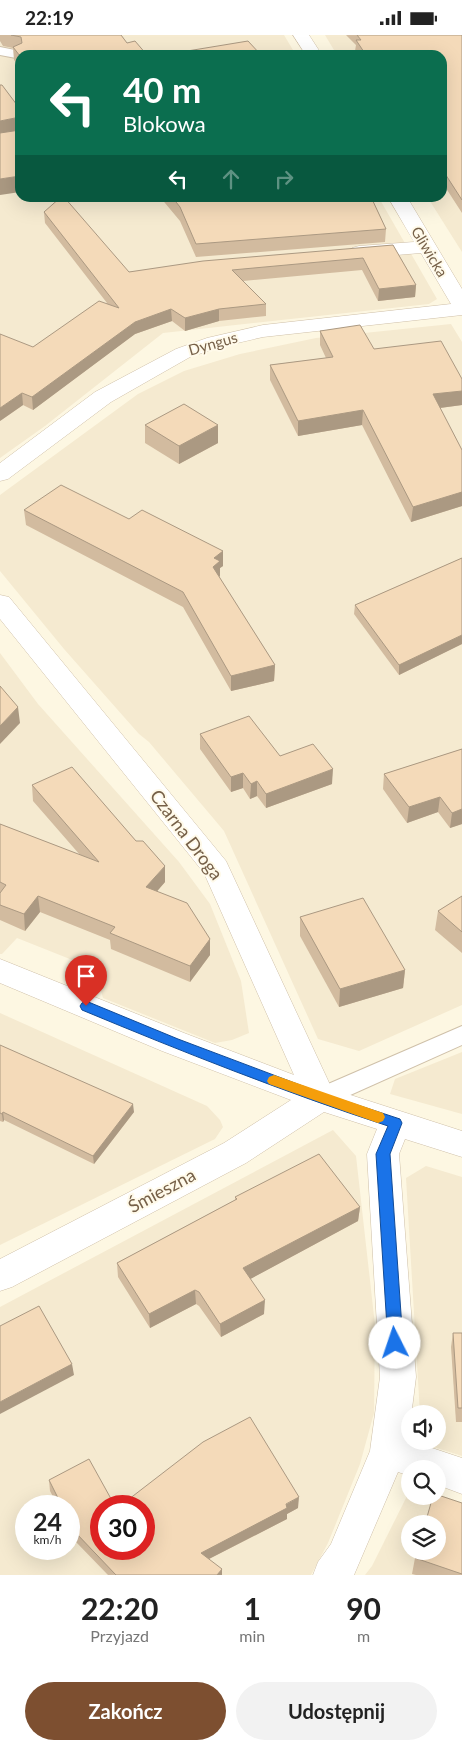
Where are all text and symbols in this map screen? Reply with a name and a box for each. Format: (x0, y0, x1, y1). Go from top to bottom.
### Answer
text: 22:19 (25, 6, 74, 29)
text: 40 m (123, 68, 201, 110)
icon: left (40, 70, 105, 135)
text: Blokowa (123, 110, 206, 137)
icon: left (164, 165, 192, 193)
icon: ahead (217, 165, 245, 193)
icon: right (270, 165, 298, 193)
street label: Gliwicka (408, 223, 452, 280)
street label: Dyngus (186, 327, 239, 359)
street label: Czarna Droga (146, 785, 228, 884)
pin (65, 955, 107, 1006)
icon: arrive (72, 962, 100, 990)
street label: Śmieszna (124, 1163, 199, 1217)
position arrow (368, 1316, 420, 1368)
map controls (401, 1405, 446, 1560)
button: sound (401, 1405, 446, 1450)
button: search (401, 1460, 446, 1505)
speed limit sign: 30 (90, 1495, 155, 1560)
text: 24 (33, 1506, 62, 1536)
button: layers (401, 1515, 446, 1560)
text: km/h (33, 1532, 62, 1547)
text: 22:20 (81, 1590, 158, 1626)
text: 1 (244, 1590, 261, 1626)
text: 90 (346, 1590, 381, 1626)
text: Przyjazd (90, 1626, 149, 1645)
text: min (239, 1626, 265, 1645)
text: m (357, 1626, 370, 1645)
button: Zakończ (25, 1682, 226, 1740)
button: Udostępnij (236, 1682, 437, 1740)

